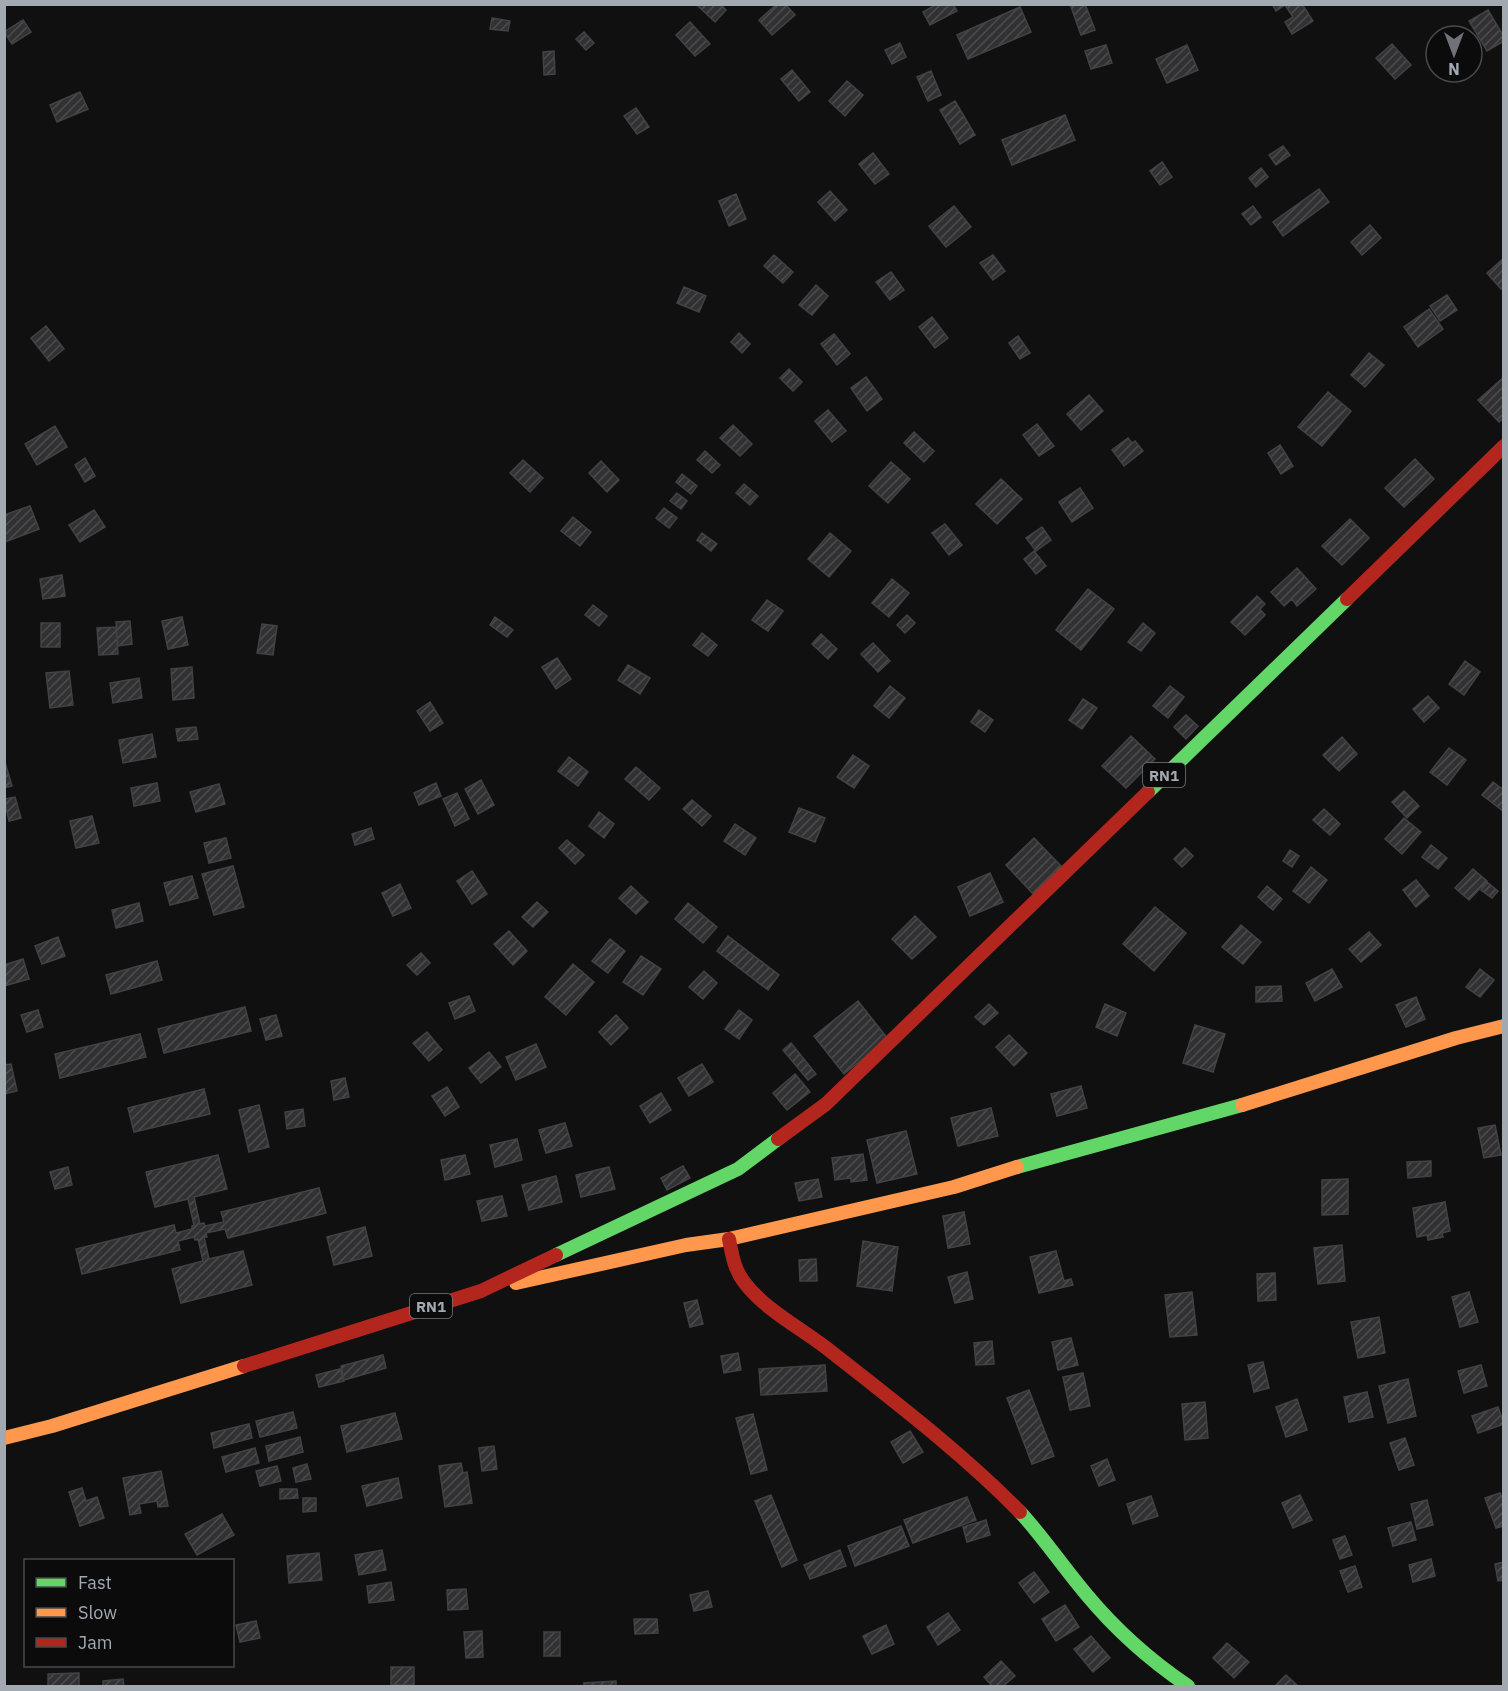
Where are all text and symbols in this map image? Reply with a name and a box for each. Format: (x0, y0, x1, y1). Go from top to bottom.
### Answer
north arrow (1424, 24, 1484, 84)
text: N (1448, 59, 1460, 79)
road number: RN1 (1143, 763, 1185, 787)
road number: RN1 (410, 1294, 452, 1318)
legend (24, 1559, 234, 1667)
text: Fast (78, 1571, 112, 1594)
text: Slow (78, 1601, 117, 1624)
text: Jam (78, 1631, 113, 1654)

